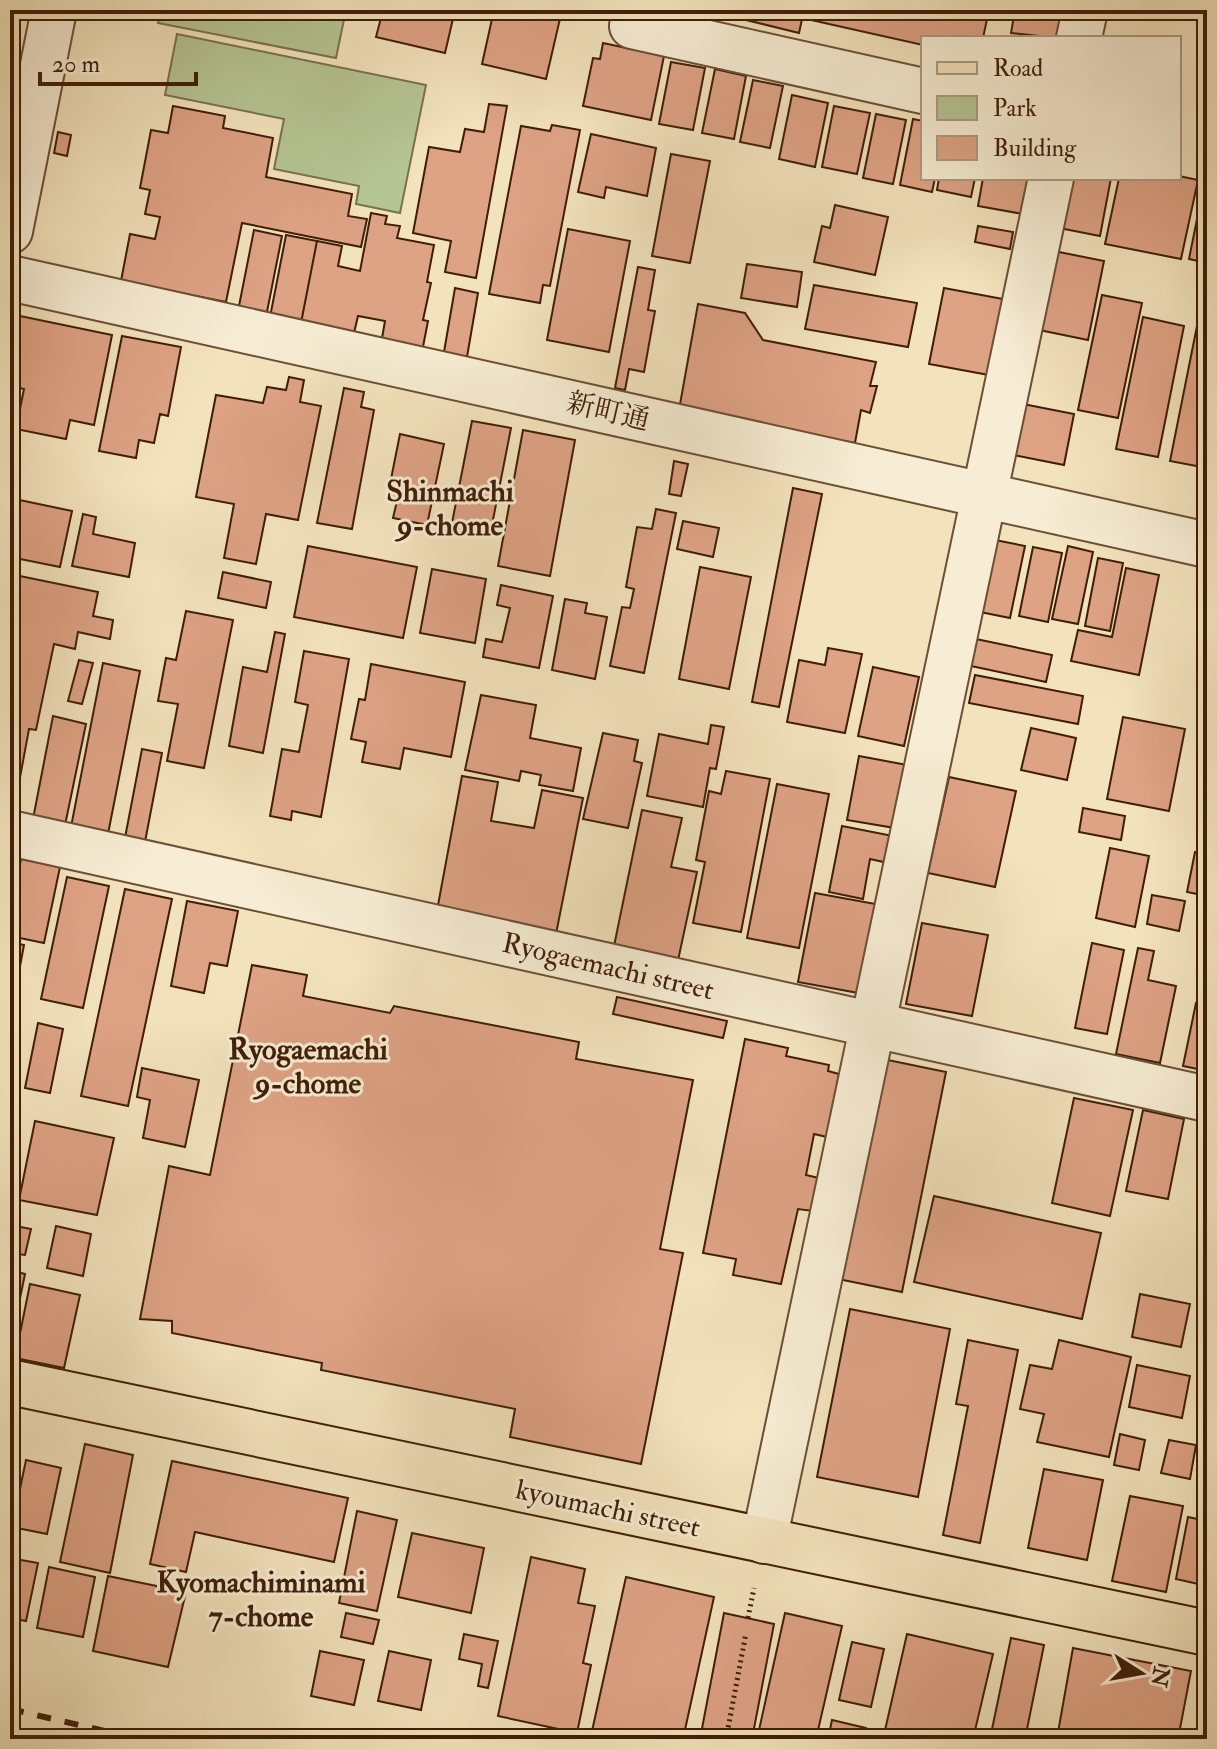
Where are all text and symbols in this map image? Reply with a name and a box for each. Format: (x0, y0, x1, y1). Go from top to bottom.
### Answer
scale bar (40, 36, 196, 86)
legend (921, 36, 1181, 180)
text: 20 m (52, 49, 101, 80)
text: Road (993, 53, 1043, 84)
text: Park (993, 93, 1037, 124)
text: Building (993, 133, 1077, 164)
street label: 新町通 (563, 385, 653, 439)
district label: Shinmachi 9-chome (386, 473, 514, 544)
street label: Ryogaemachi street (499, 926, 717, 1008)
district label: Ryogaemachi 9-chome (228, 1031, 388, 1102)
street label: kyoumachi street (513, 1472, 703, 1546)
district label: Kyomachiminami 7-chome (156, 1564, 366, 1635)
north arrow (1101, 1633, 1181, 1713)
text: N (1144, 1663, 1175, 1689)

